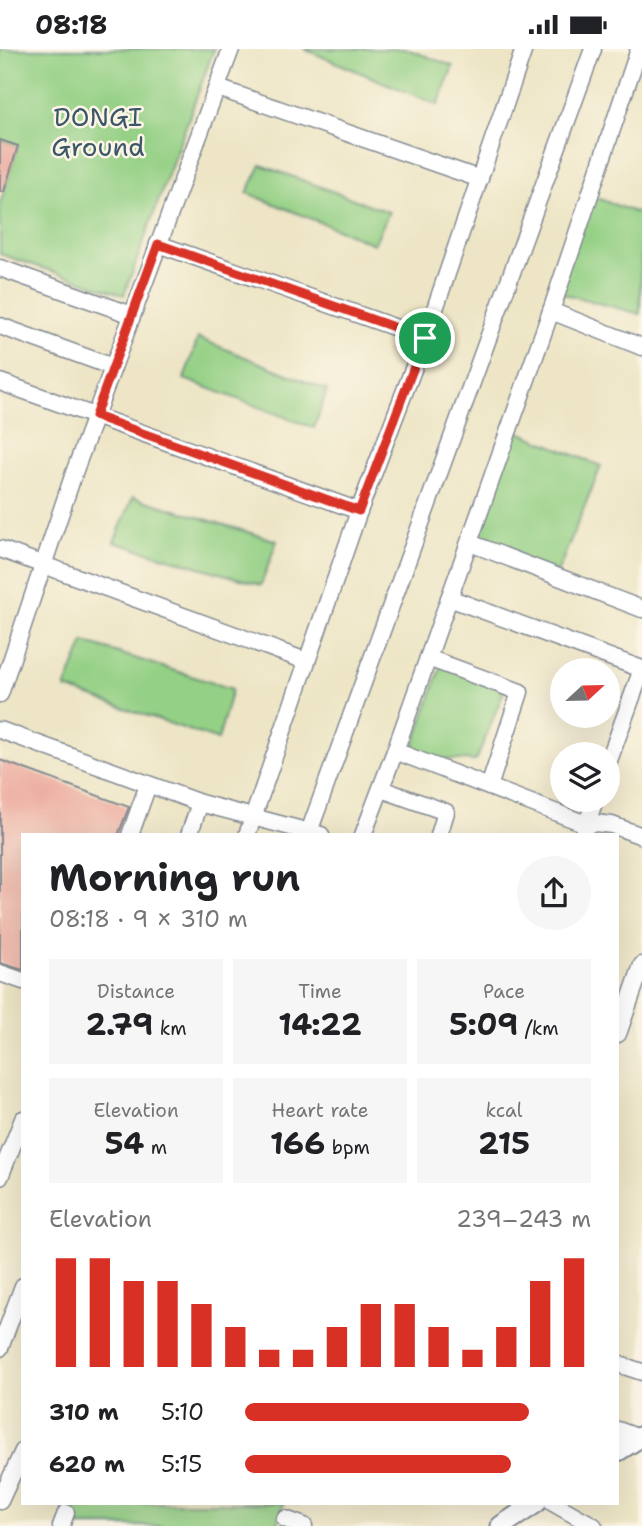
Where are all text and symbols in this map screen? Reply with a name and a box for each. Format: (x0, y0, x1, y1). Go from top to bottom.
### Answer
text: 08:18 (35, 7, 108, 42)
park label: DONGI Ground (51, 99, 145, 164)
pin (395, 308, 455, 368)
icon: arrive (406, 319, 444, 357)
north arrow (550, 658, 620, 728)
map controls (550, 658, 620, 812)
button: layers (550, 742, 620, 812)
text: Morning run (49, 852, 300, 903)
button: share (517, 856, 591, 930)
text: 08:18 · 9 × 310 m (49, 904, 248, 934)
text: Distance (97, 979, 175, 1004)
text: Time (298, 979, 342, 1004)
text: Pace (483, 979, 525, 1004)
text: 2.79 (85, 1004, 153, 1045)
text: 14:22 (278, 1004, 362, 1045)
text: 5:09 (449, 1004, 518, 1045)
text: km (153, 1016, 187, 1041)
text: /km (518, 1016, 559, 1041)
text: Elevation (93, 1098, 179, 1123)
text: Heart rate (272, 1098, 368, 1123)
text: kcal (486, 1098, 522, 1123)
text: 54 (105, 1123, 144, 1164)
text: 166 (270, 1123, 325, 1164)
text: 215 (478, 1123, 530, 1164)
text: m (144, 1135, 167, 1160)
text: bpm (325, 1135, 370, 1160)
text: Elevation (49, 1204, 152, 1234)
text: 239–243 m (456, 1204, 591, 1234)
text: 310 m (49, 1397, 119, 1427)
text: 5:10 (161, 1397, 204, 1427)
text: 620 m (49, 1449, 125, 1479)
text: 5:15 (161, 1449, 202, 1479)

